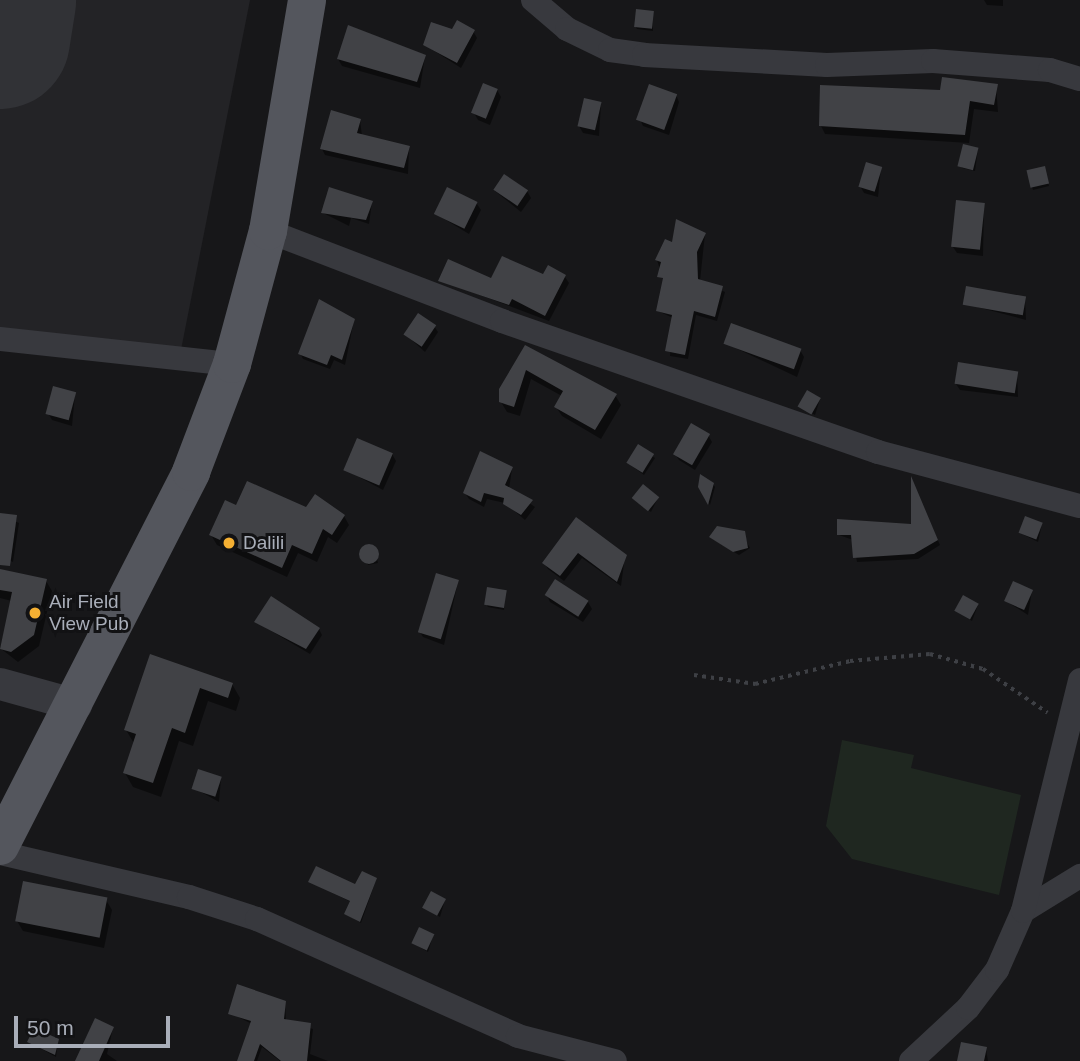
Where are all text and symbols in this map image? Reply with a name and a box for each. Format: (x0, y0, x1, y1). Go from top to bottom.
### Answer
place label: Dalili (243, 532, 284, 554)
marker: Dalili (221, 535, 237, 551)
place label: Air Field View Pub (49, 591, 129, 635)
marker: Air Field View Pub (27, 605, 43, 621)
scale bar (18, 1002, 173, 1046)
text: 50 m (27, 1016, 74, 1039)

